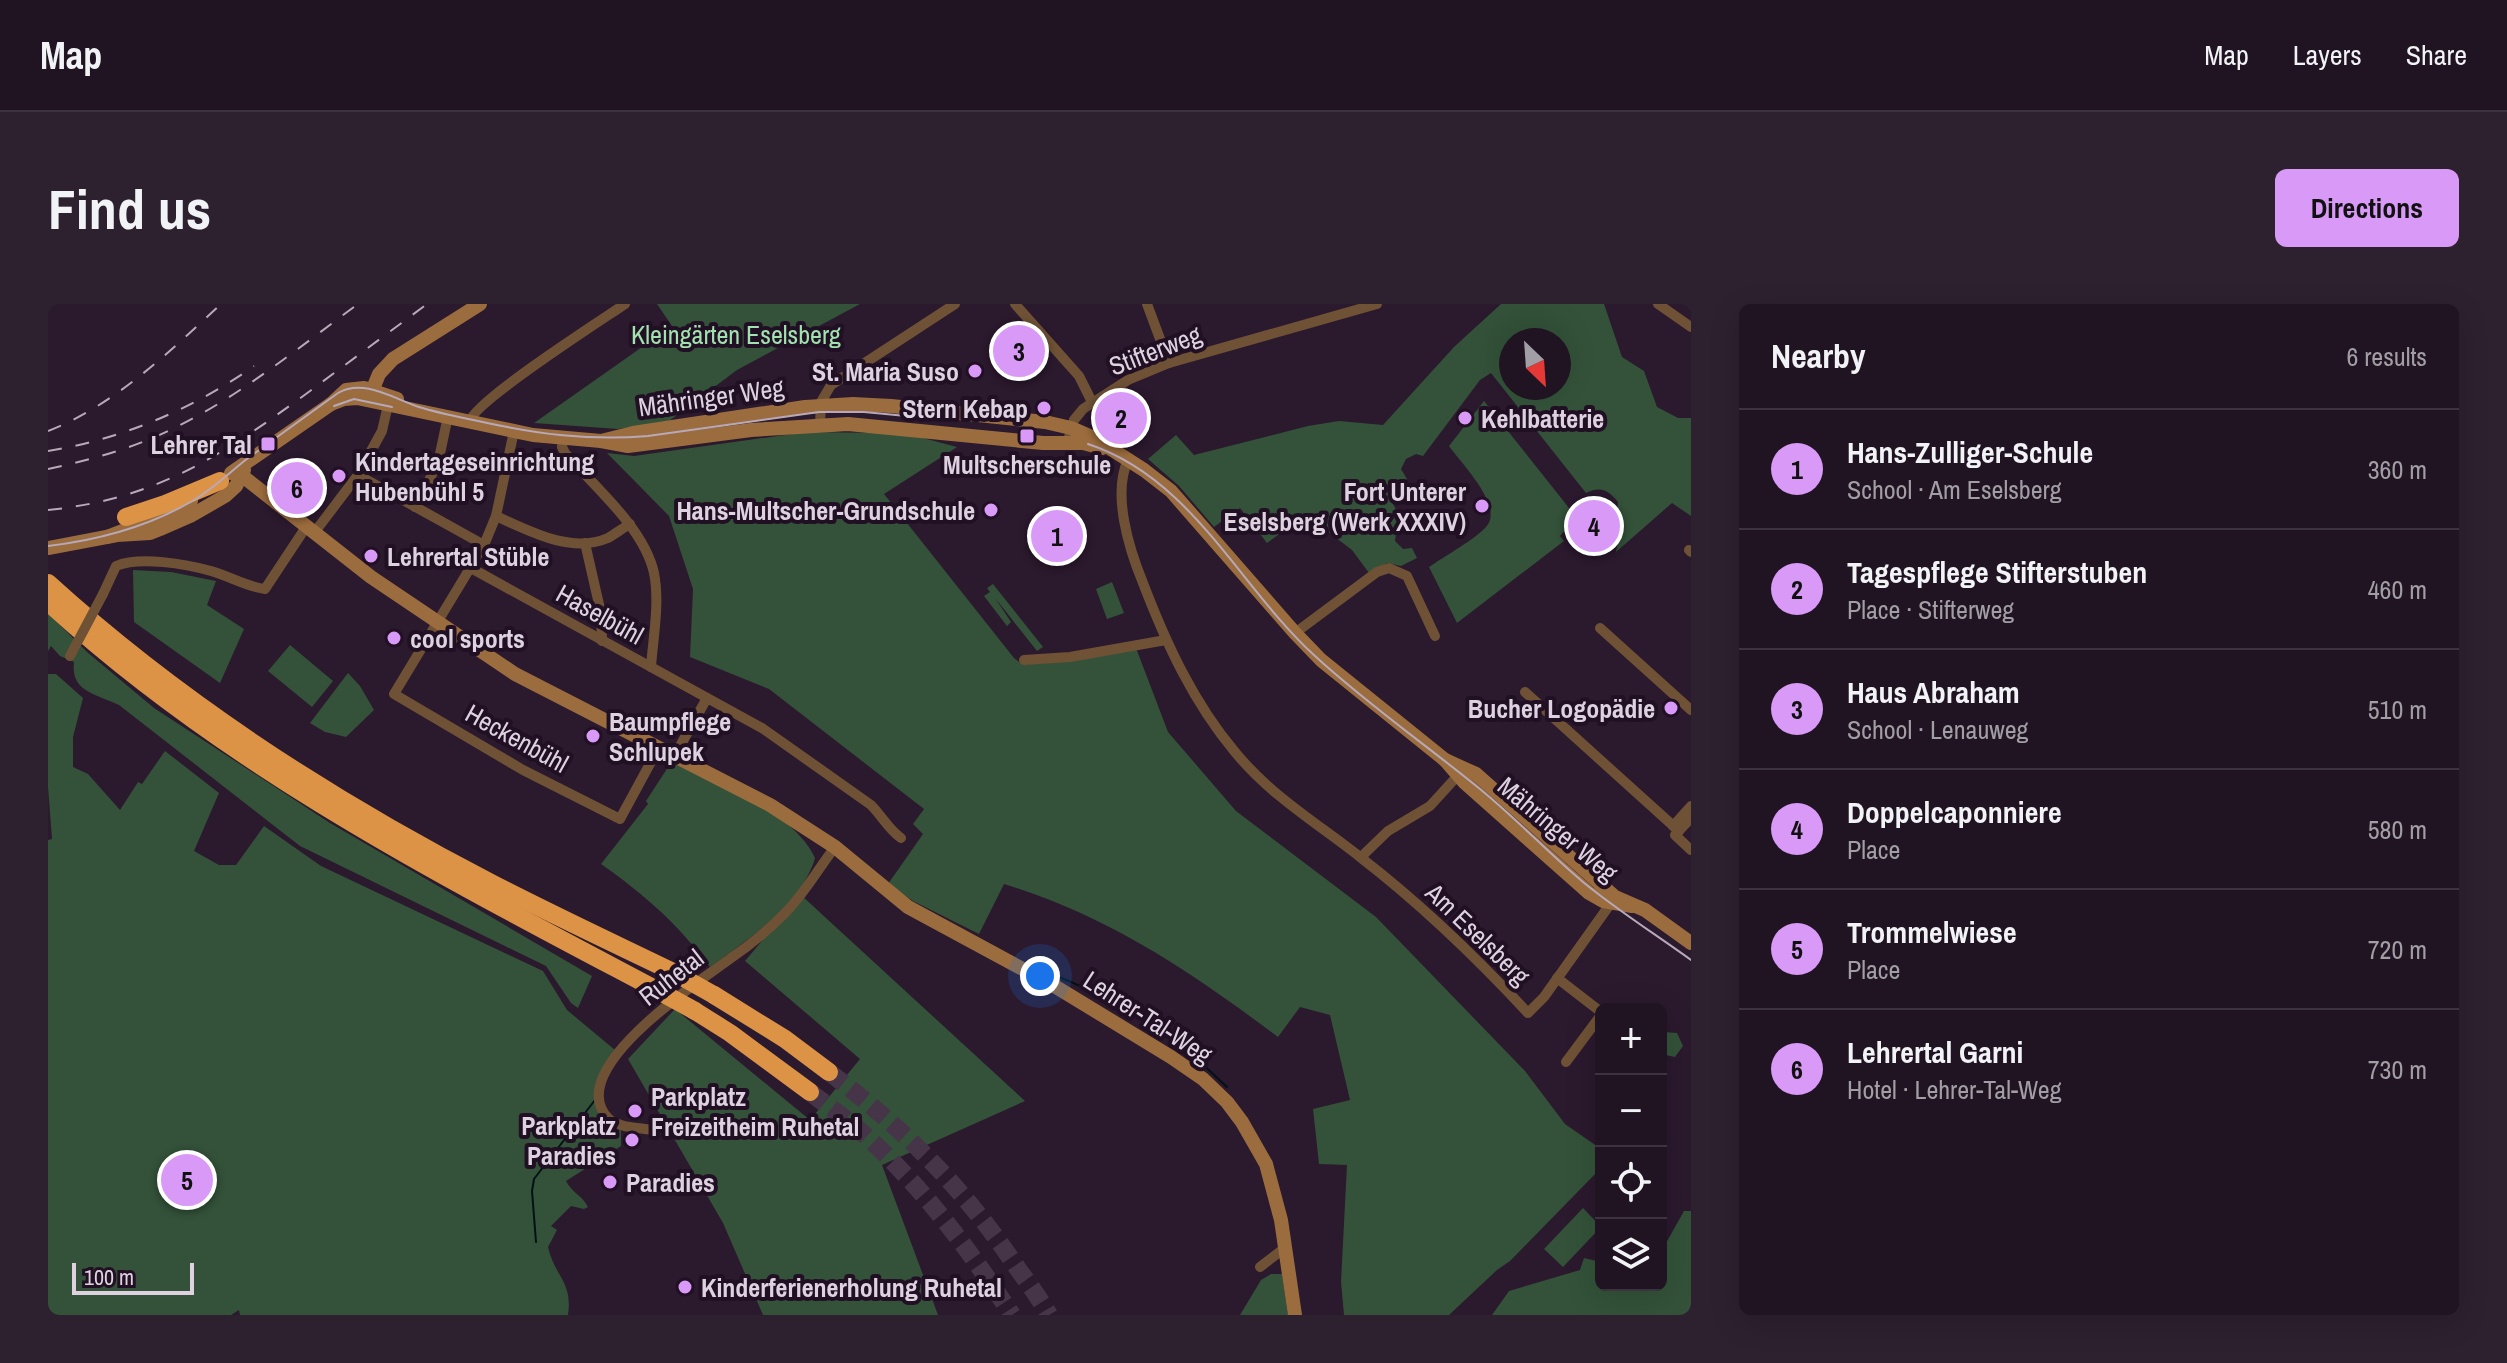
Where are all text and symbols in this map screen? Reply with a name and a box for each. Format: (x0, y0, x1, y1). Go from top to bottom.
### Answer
text: Map (40, 30, 102, 81)
text: Map (2204, 36, 2249, 74)
text: Layers (2293, 36, 2362, 74)
text: Share (2406, 36, 2467, 74)
button: Directions (2275, 169, 2459, 247)
text: Find us (48, 171, 211, 246)
street label: Stifterweg (1104, 316, 1206, 384)
park label: Kleingärten Eselsberg (631, 317, 841, 352)
pin: 3 (993, 321, 1045, 381)
north arrow (1499, 328, 1571, 400)
text: Nearby (1771, 333, 1866, 379)
text: 6 results (2346, 339, 2427, 374)
place label: St. Maria Suso (812, 354, 959, 389)
marker: St. Maria Suso (966, 362, 984, 380)
street label: Mähringer Weg (636, 369, 786, 425)
pin: 2 (1095, 388, 1147, 448)
place label: Stern Kebap (902, 391, 1028, 426)
marker: Stern Kebap (1035, 399, 1053, 417)
place label: Kehlbatterie (1481, 401, 1604, 436)
marker: Kehlbatterie (1456, 409, 1474, 427)
place label: Lehrer Tal (150, 427, 252, 462)
marker: Multscherschule (1018, 427, 1036, 445)
text: Hans-Zulliger-Schule (1847, 432, 2093, 472)
marker: Lehrer Tal (259, 435, 277, 453)
place label: Kindertageseinrichtung Hubenbühl 5 (355, 444, 594, 509)
place label: Multscherschule (943, 447, 1111, 482)
text: 1 (1791, 452, 1803, 487)
text: 360 m (2368, 452, 2427, 487)
pin: 6 (271, 458, 323, 518)
marker: Kindertageseinrichtung Hubenbühl 5 (330, 467, 348, 485)
text: School · Am Eselsberg (1847, 472, 2062, 507)
place label: Fort Unterer Eselsberg (Werk XXXIV) (1223, 474, 1467, 539)
place label: Hans-Multscher-Grundschule (676, 493, 975, 528)
pin: 4 (1568, 496, 1620, 556)
marker: Fort Unterer Eselsberg (Werk XXXIV) (1473, 497, 1491, 515)
marker: Hans-Multscher-Grundschule (982, 501, 1000, 519)
pin: 1 (1031, 506, 1083, 566)
place label: Lehrertal Stüble (387, 539, 549, 574)
marker: Lehrertal Stüble (362, 547, 380, 565)
text: Tagespflege Stifterstuben (1847, 552, 2147, 592)
text: 2 (1791, 572, 1803, 607)
text: 460 m (2368, 572, 2427, 607)
street label: Haselbühl (550, 576, 650, 652)
text: Place · Stifterweg (1847, 592, 2014, 627)
place label: cool sports (410, 621, 525, 656)
marker: cool sports (385, 629, 403, 647)
text: Haus Abraham (1847, 672, 2020, 712)
place label: Bucher Logopädie (1468, 691, 1655, 726)
text: 3 (1791, 692, 1803, 727)
text: 510 m (2368, 692, 2427, 727)
street label: Heckenbühl (459, 695, 575, 781)
marker: Bucher Logopädie (1662, 699, 1680, 717)
place label: Baumpflege Schlupek (609, 704, 731, 769)
text: School · Lenauweg (1847, 712, 2028, 747)
marker: Baumpflege Schlupek (584, 727, 602, 745)
street label: Mähringer Weg (1491, 768, 1625, 890)
text: Doppelcaponniere (1847, 792, 2062, 832)
text: 4 (1791, 812, 1803, 847)
text: 580 m (2368, 812, 2427, 847)
text: Place (1847, 832, 1900, 867)
street label: Am Eselsberg (1417, 875, 1538, 993)
text: Trommelwiese (1847, 912, 2017, 952)
text: 5 (1791, 932, 1803, 967)
text: 720 m (2368, 932, 2427, 967)
street label: Ruhetal (631, 941, 711, 1013)
text: Place (1847, 952, 1900, 987)
your location (1020, 956, 1060, 996)
street label: Lehrer-Tal-Weg (1077, 962, 1219, 1072)
map controls (1595, 1003, 1667, 1291)
button: + (1595, 1003, 1667, 1075)
text: Lehrertal Garni (1847, 1032, 2023, 1072)
text: 6 (1791, 1052, 1803, 1087)
text: 730 m (2368, 1052, 2427, 1087)
text: Hotel · Lehrer-Tal-Weg (1847, 1072, 2062, 1107)
button: − (1595, 1075, 1667, 1147)
place label: Parkplatz Freizeitheim Ruhetal (651, 1079, 860, 1144)
marker: Parkplatz Freizeitheim Ruhetal (626, 1102, 644, 1120)
place label: Parkplatz Paradies (521, 1108, 616, 1173)
marker: Parkplatz Paradies (623, 1131, 641, 1149)
button: locate (1595, 1147, 1667, 1219)
pin: 5 (161, 1150, 213, 1210)
place label: Paradies (626, 1165, 715, 1200)
marker: Paradies (601, 1173, 619, 1191)
button: layers (1595, 1219, 1667, 1291)
scale bar (72, 1259, 194, 1295)
text: 100 m (84, 1262, 134, 1292)
place label: Kinderferienerholung Ruhetal (701, 1270, 1002, 1305)
marker: Kinderferienerholung Ruhetal (676, 1278, 694, 1296)

